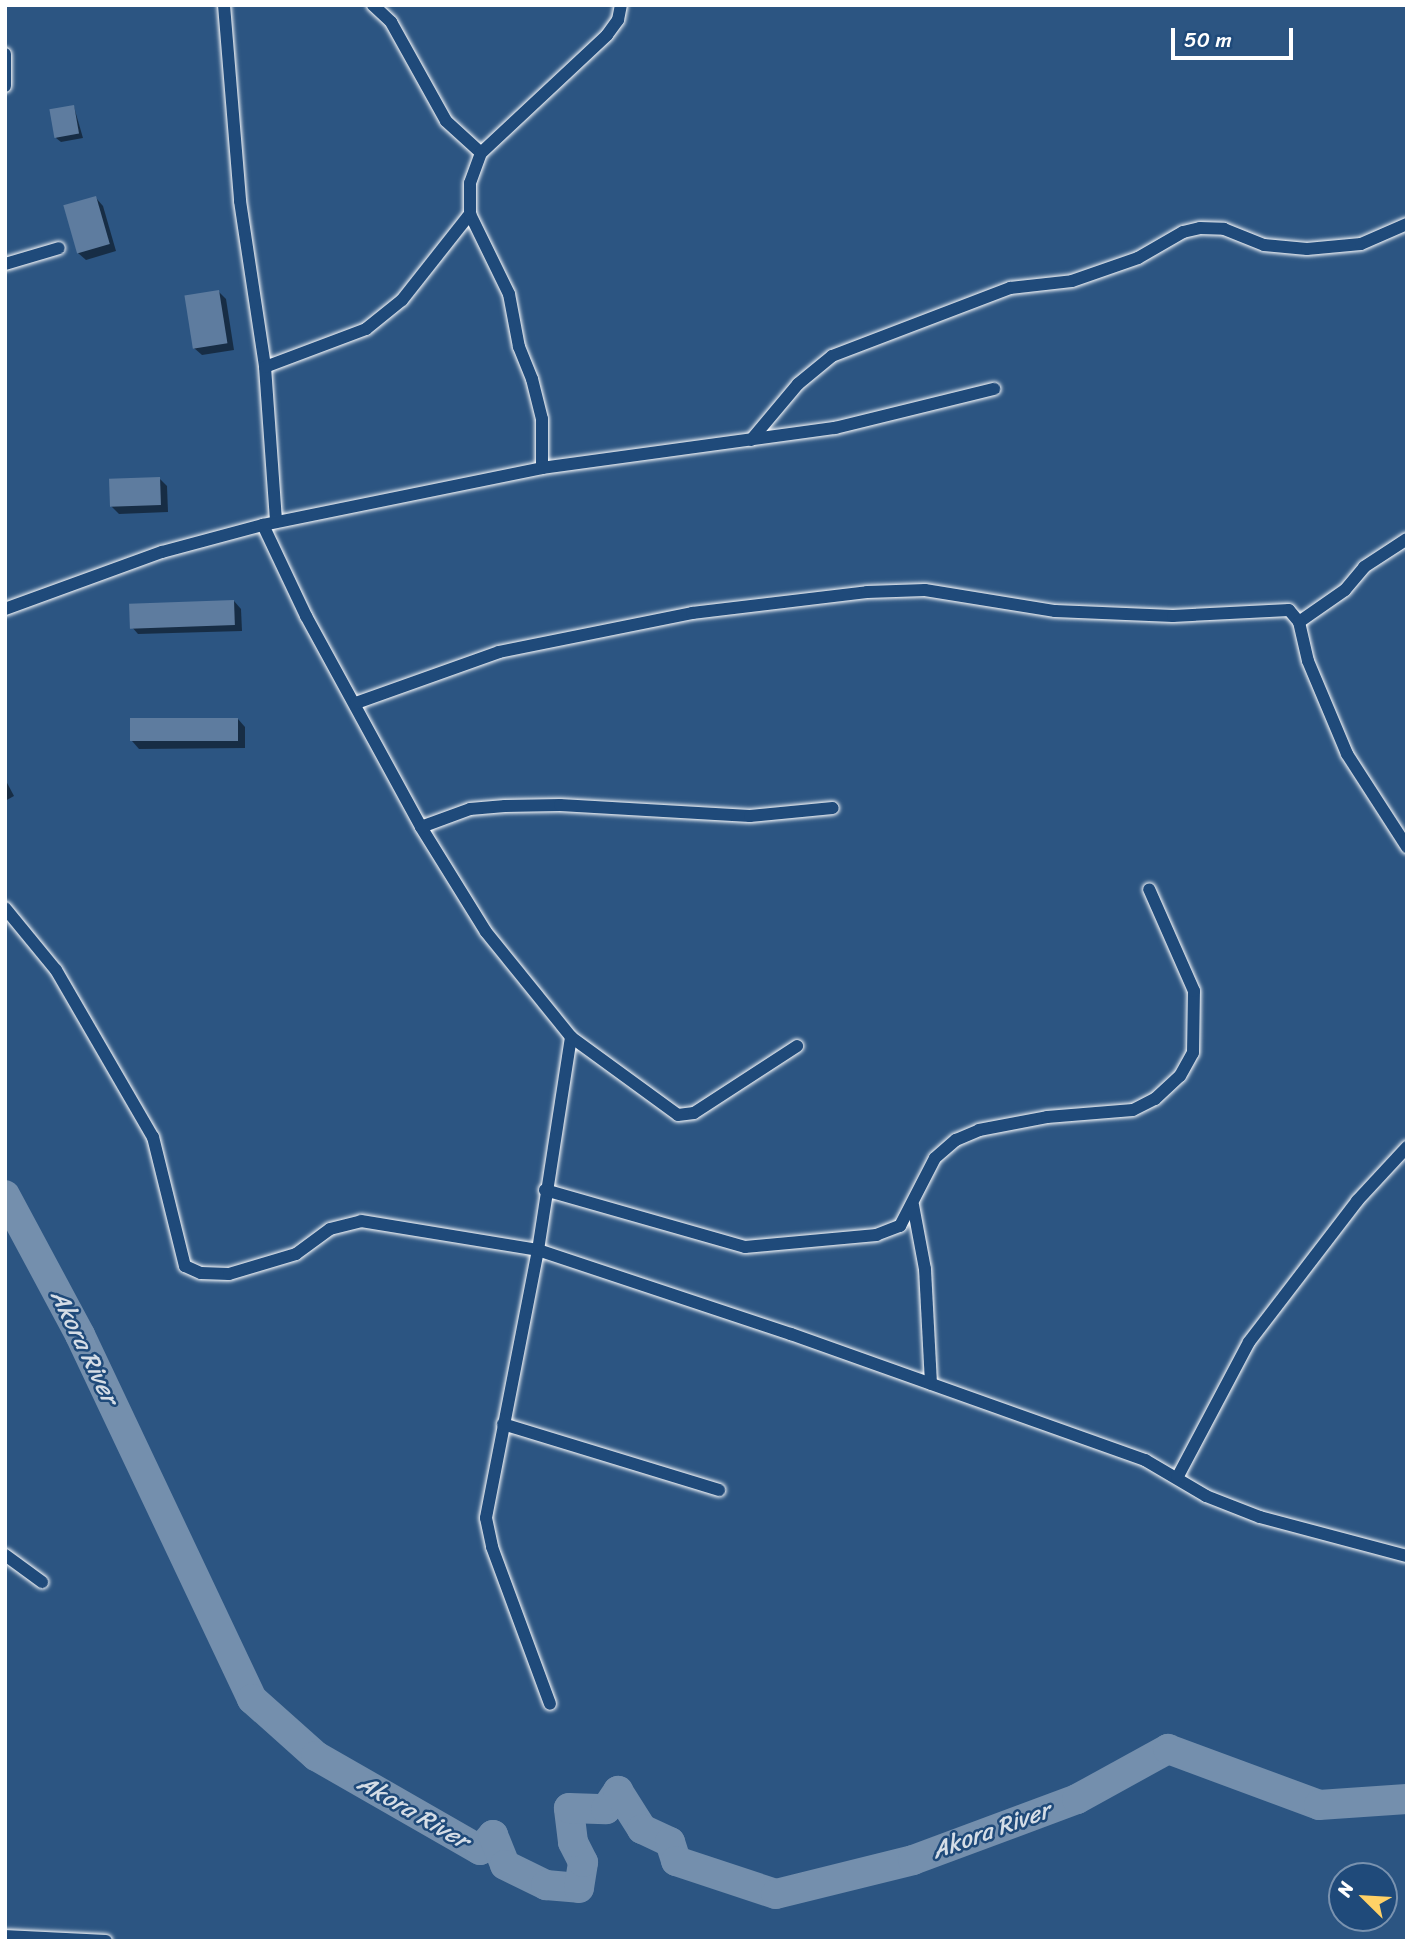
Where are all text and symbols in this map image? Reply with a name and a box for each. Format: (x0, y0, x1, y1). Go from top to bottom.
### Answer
scale bar (1174, 14, 1296, 58)
text: 50 m (1184, 21, 1232, 59)
water label: Akora River (44, 1285, 124, 1409)
water label: Akora River (352, 1769, 474, 1855)
water label: Akora River (928, 1796, 1054, 1866)
north arrow (1328, 1862, 1398, 1932)
text: N (1327, 1876, 1363, 1902)

